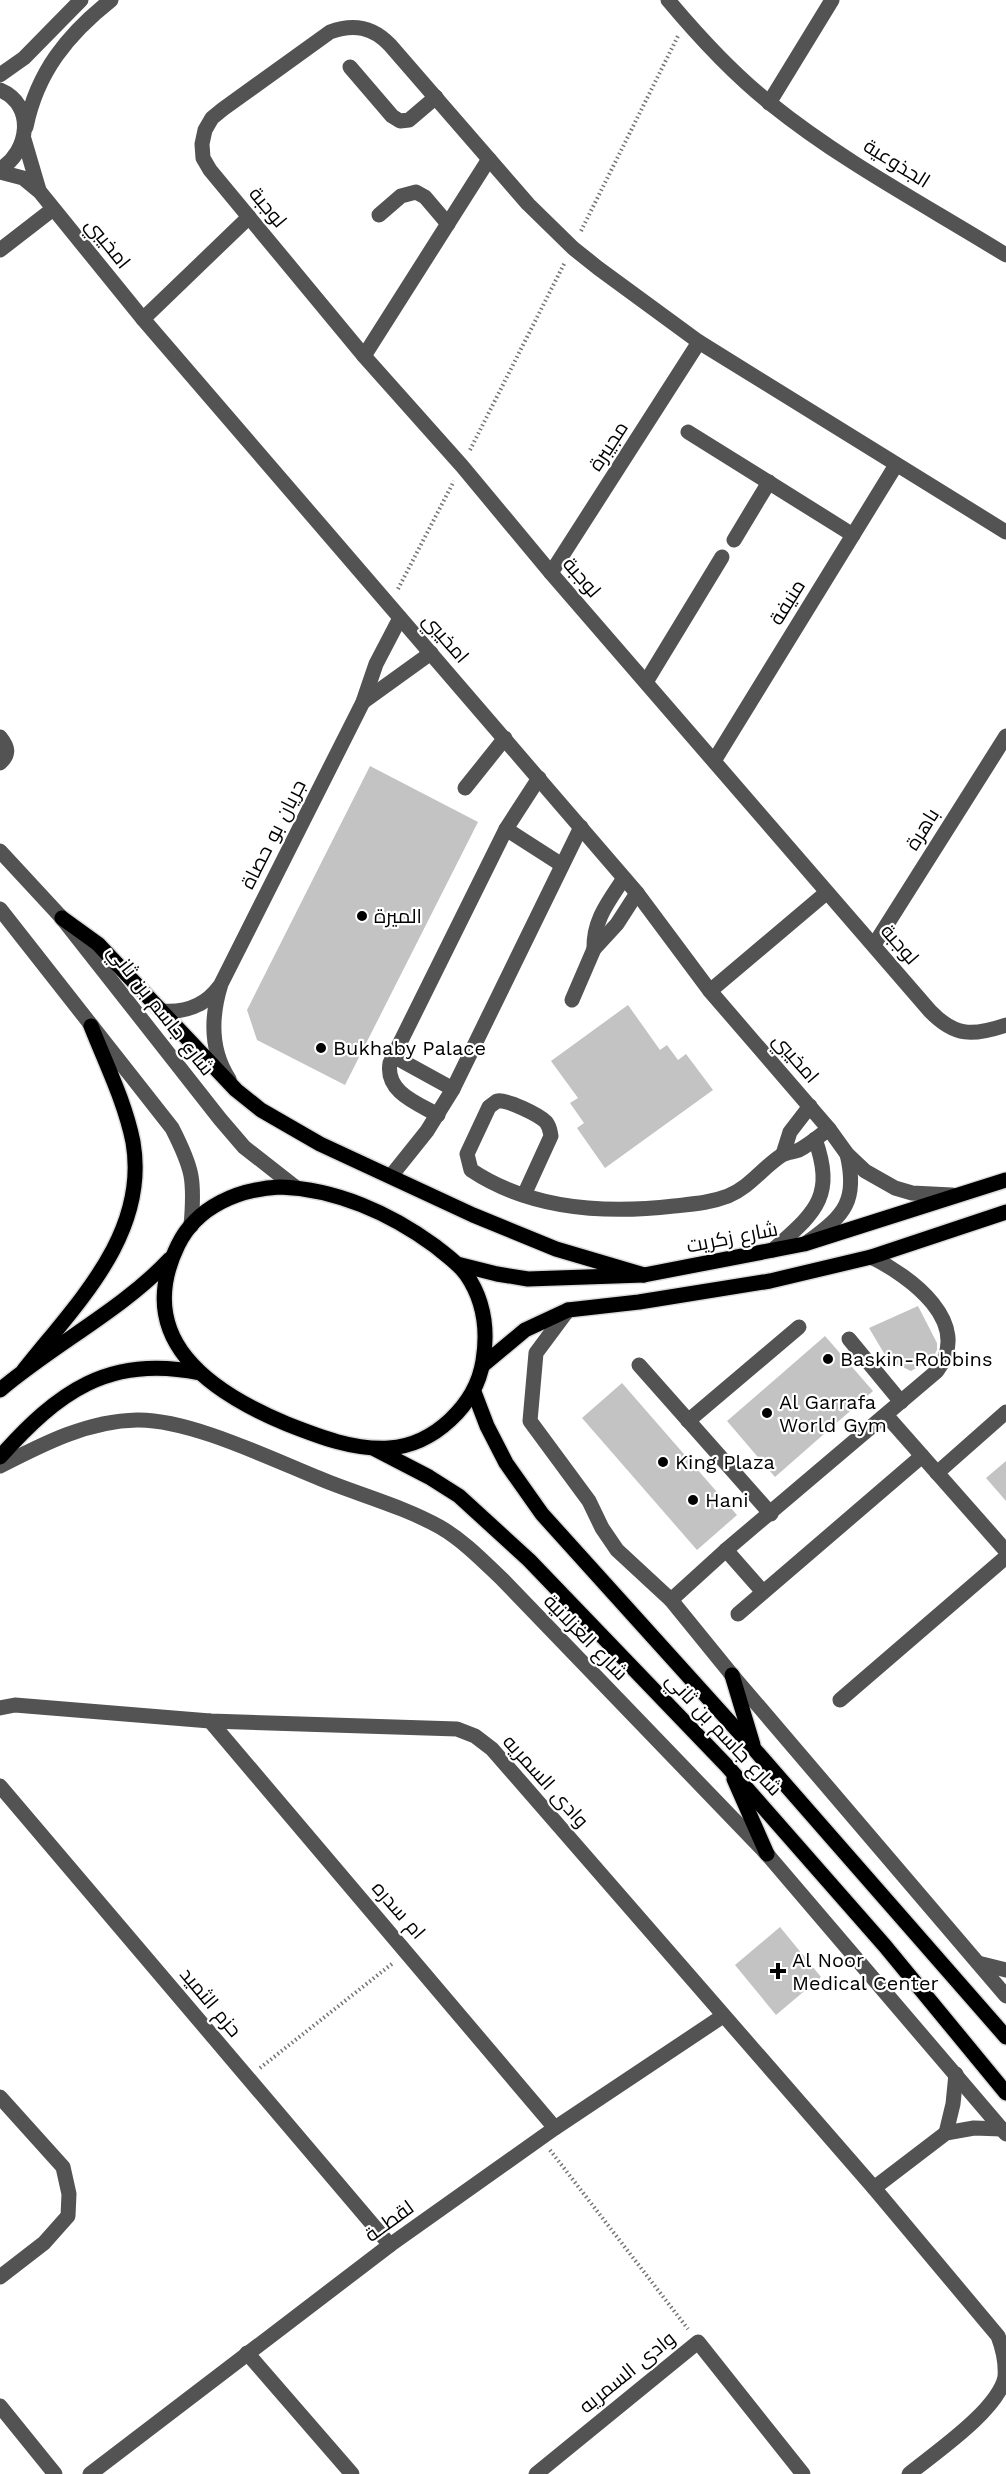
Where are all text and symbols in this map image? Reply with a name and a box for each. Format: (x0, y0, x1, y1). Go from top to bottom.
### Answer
street label: الجذوعية (859, 133, 935, 193)
street label: لوجبة (244, 182, 292, 232)
street label: امخيبي (77, 213, 136, 276)
street label: مجيبرة (583, 417, 633, 475)
street label: لوجبة (558, 552, 606, 602)
street label: منيفة (764, 575, 810, 629)
street label: امخيبي (415, 608, 474, 671)
street label: جريان بو حصاة (235, 775, 312, 893)
street label: باهرة (900, 804, 944, 854)
place label: الميرة (374, 904, 422, 928)
marker: الميرة (355, 909, 369, 923)
street label: لوجبة (876, 919, 924, 969)
street label: شارع جاسم بن ثاني (99, 940, 220, 1083)
street label: امخيبي (765, 1028, 824, 1091)
place label: Bukhaby Palace (333, 1036, 486, 1060)
marker: Bukhaby Palace (314, 1041, 328, 1055)
street label: شارع زكريت (684, 1216, 780, 1260)
place label: Baskin-Robbins (840, 1347, 992, 1371)
marker: Baskin-Robbins (821, 1352, 835, 1366)
place label: Al Garrafa World Gym (779, 1390, 887, 1437)
marker: Al Garrafa World Gym (760, 1406, 774, 1420)
place label: King Plaza (675, 1450, 775, 1474)
marker: King Plaza (656, 1455, 670, 1469)
place label: Hani (705, 1488, 749, 1512)
marker: Hani (686, 1493, 700, 1507)
street label: شارع الغزلانية (537, 1589, 633, 1687)
street label: شارع جاسم بن ثاني (658, 1667, 787, 1803)
street label: وادى السمريه (497, 1730, 594, 1833)
street label: ام سدره (366, 1876, 431, 1945)
place label: Al Noor Medical Center (792, 1948, 939, 1995)
street label: حزم الثميد (174, 1962, 247, 2043)
marker: Al Noor Medical Center (769, 1962, 787, 1980)
street label: لقطــة (360, 2195, 418, 2247)
street label: وادى السمريه (574, 2326, 681, 2419)

